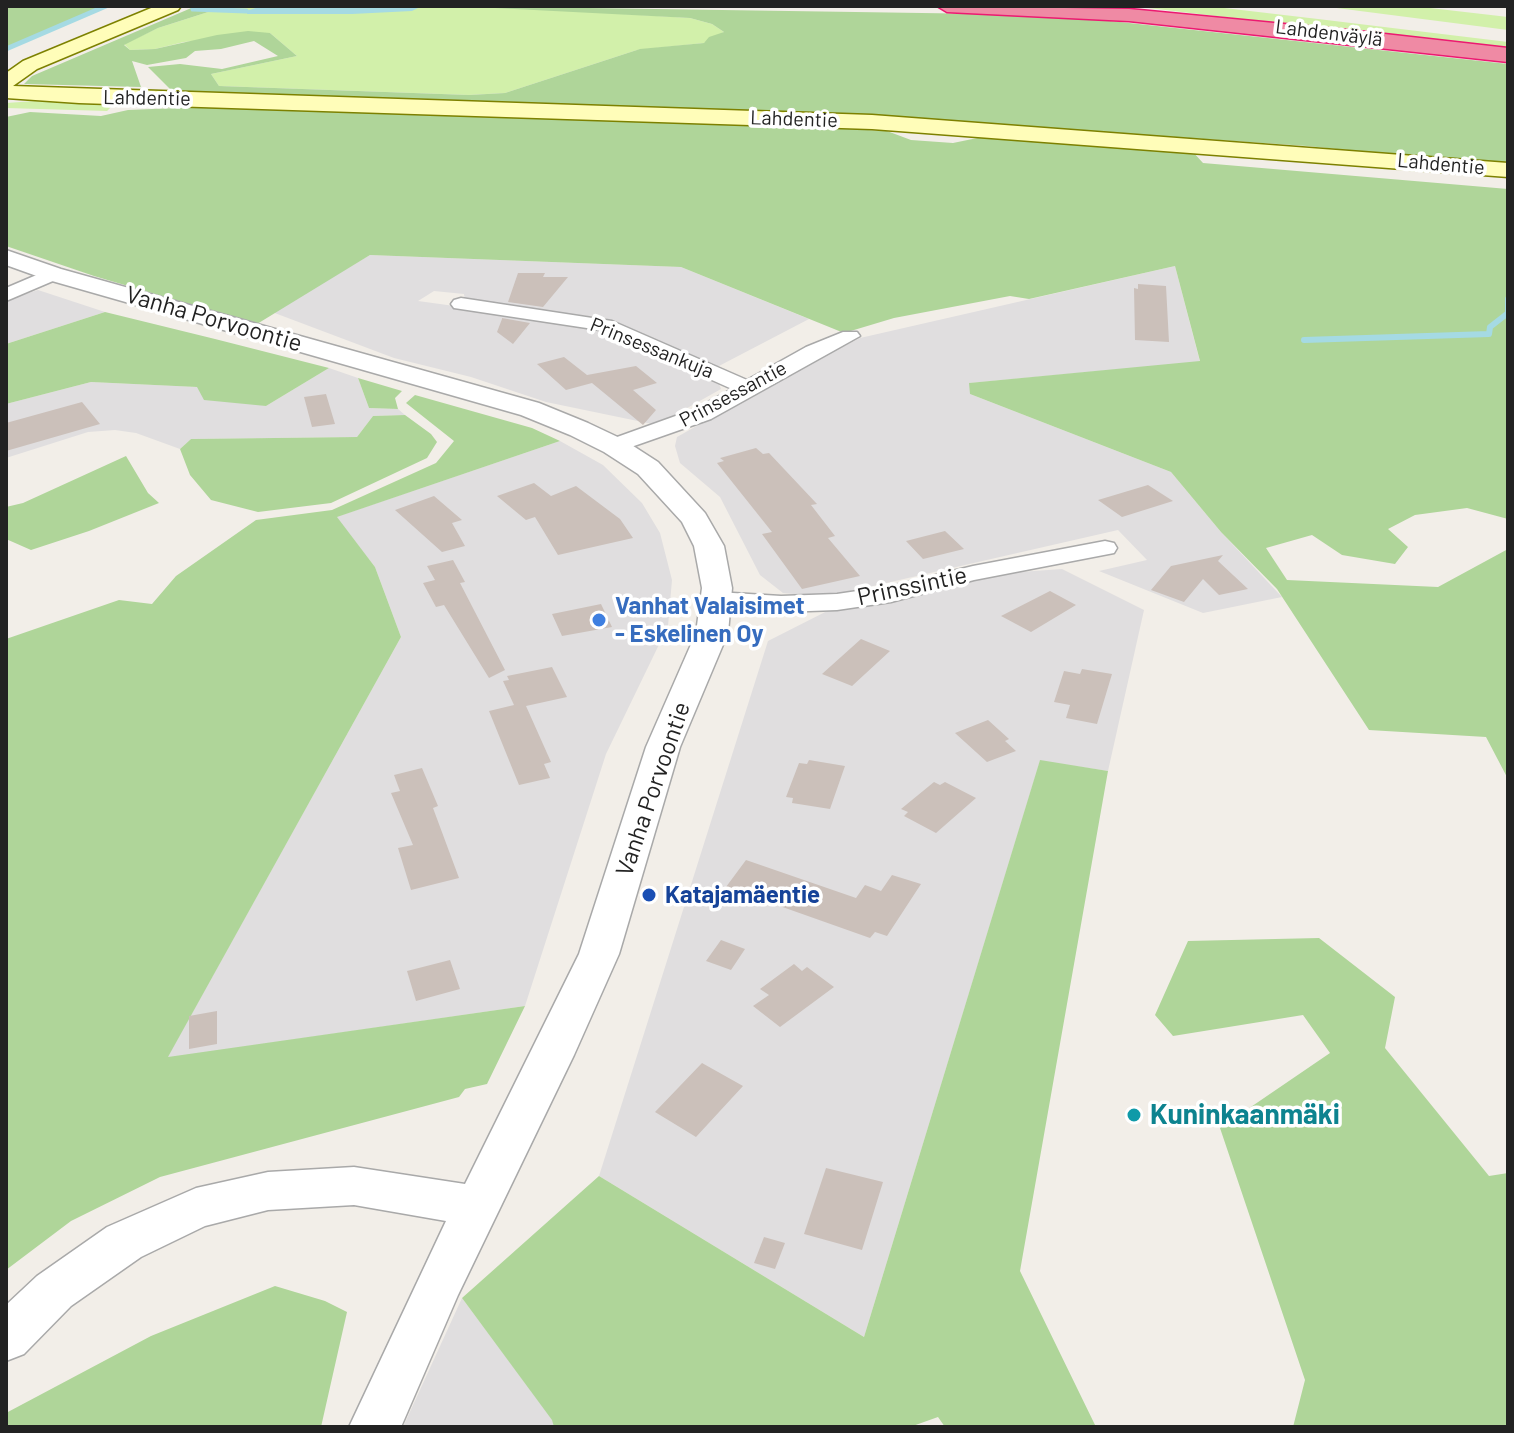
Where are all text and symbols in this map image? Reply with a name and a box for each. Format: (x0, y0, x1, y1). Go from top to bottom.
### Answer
street label: Lahdenväylä (1274, 15, 1384, 51)
street label: Lahdentie (103, 85, 191, 111)
street label: Lahdentie (750, 105, 838, 133)
street label: Lahdentie (1396, 148, 1486, 180)
street label: Vanha Porvoontie (122, 280, 306, 358)
street label: Prinsessankuja (587, 312, 717, 384)
street label: Prinsessantie (675, 356, 791, 432)
street label: Prinssintie (855, 560, 969, 612)
place label: Vanhat Valaisimet - Eskelinen Oy (615, 592, 805, 648)
marker: Vanhat Valaisimet - Eskelinen Oy (590, 611, 608, 629)
street label: Vanha Porvoontie (610, 698, 696, 880)
place label: Katajamäentie (665, 881, 820, 909)
marker: Katajamäentie (640, 886, 658, 904)
place label: Kuninkaanmäki (1150, 1098, 1340, 1132)
marker: Kuninkaanmäki (1125, 1106, 1143, 1124)

